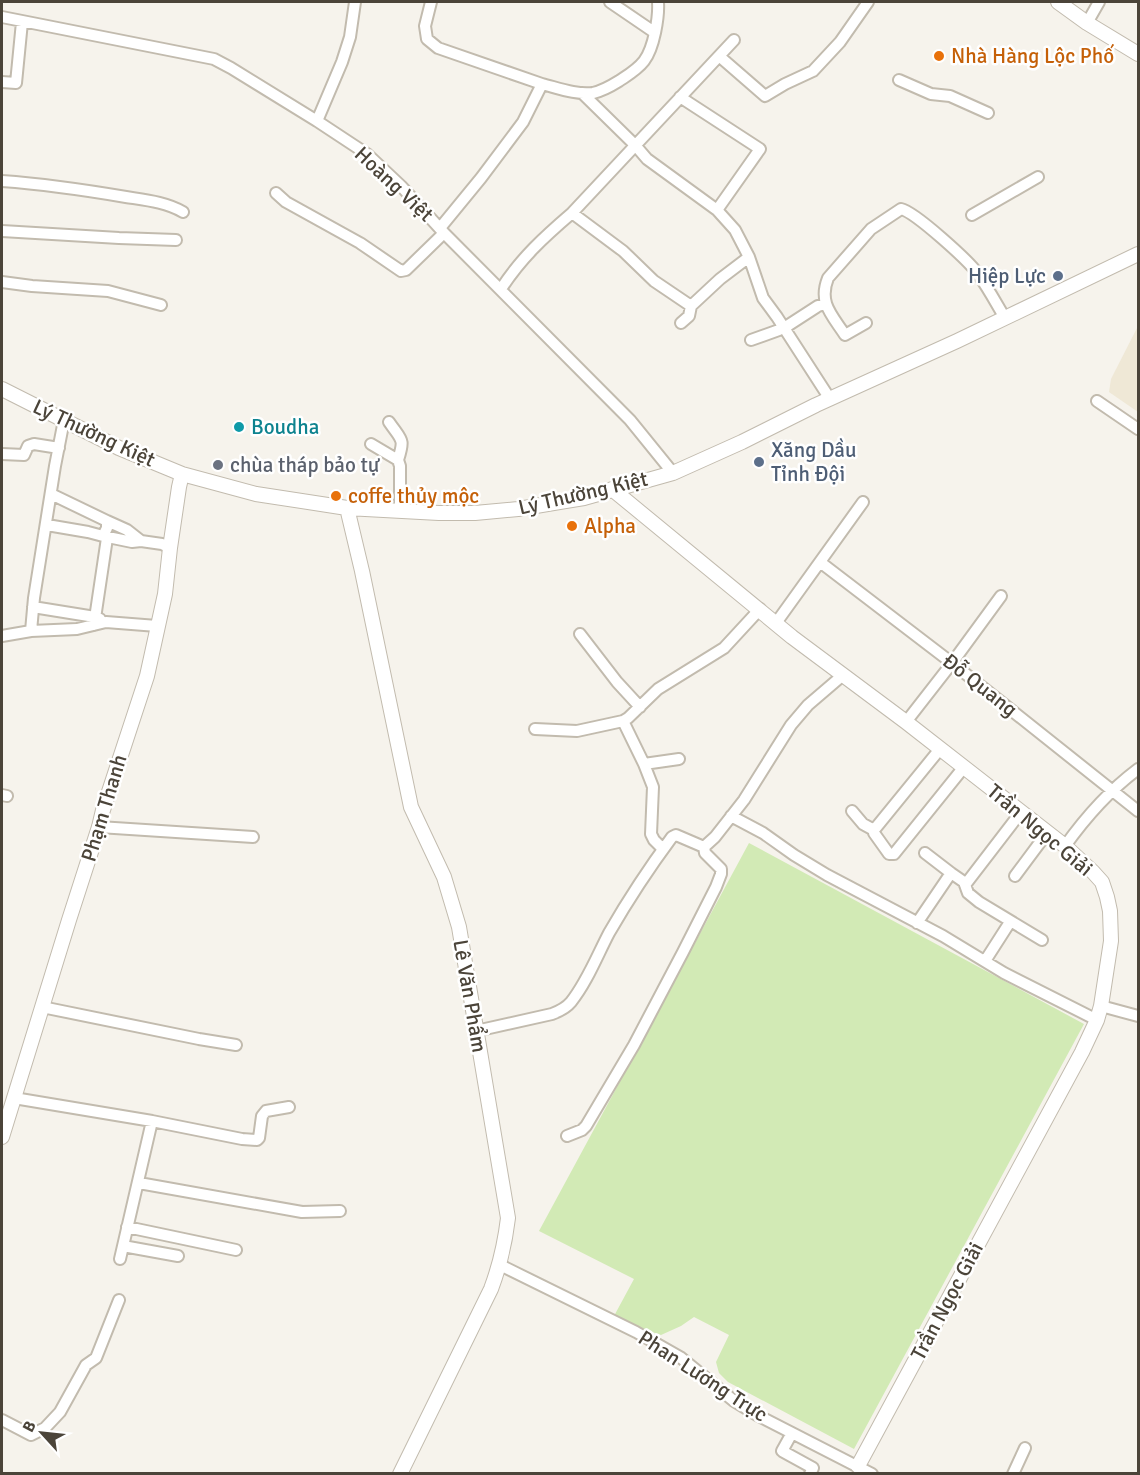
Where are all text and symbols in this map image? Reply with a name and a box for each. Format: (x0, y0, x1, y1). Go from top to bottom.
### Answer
place label: Nhà Hàng Lộc Phố (951, 43, 1114, 69)
marker: Nhà Hàng Lộc Phố (932, 49, 946, 63)
street label: Hoàng Việt (349, 141, 439, 227)
place label: Hiệp Lực (968, 263, 1046, 289)
marker: Hiệp Lực (1051, 269, 1065, 283)
street label: Lý Thường Kiệt (29, 393, 159, 473)
place label: Boudha (251, 414, 319, 440)
marker: Boudha (232, 420, 246, 434)
place label: Xăng Dầu Tỉnh Đội (771, 437, 856, 487)
place label: chùa tháp bảo tự (230, 452, 381, 478)
marker: Xăng Dầu Tỉnh Đội (752, 455, 766, 469)
marker: chùa tháp bảo tự (211, 458, 225, 472)
street label: Lý Thường Kiệt (516, 465, 650, 521)
place label: coffe thủy mộc (348, 483, 479, 509)
marker: coffe thủy mộc (329, 489, 343, 503)
place label: Alpha (584, 513, 636, 539)
marker: Alpha (565, 519, 579, 533)
street label: Đỗ Quang (937, 648, 1023, 722)
street label: Phạm Thanh (75, 751, 133, 865)
street label: Trần Ngọc Giải (982, 778, 1098, 882)
street label: Lê Văn Phẩm (447, 937, 494, 1055)
street label: Trần Ngọc Giải (905, 1238, 989, 1364)
street label: Phan Lương Trực (634, 1325, 773, 1427)
north arrow (12, 1403, 72, 1463)
text: B (18, 1418, 41, 1436)

